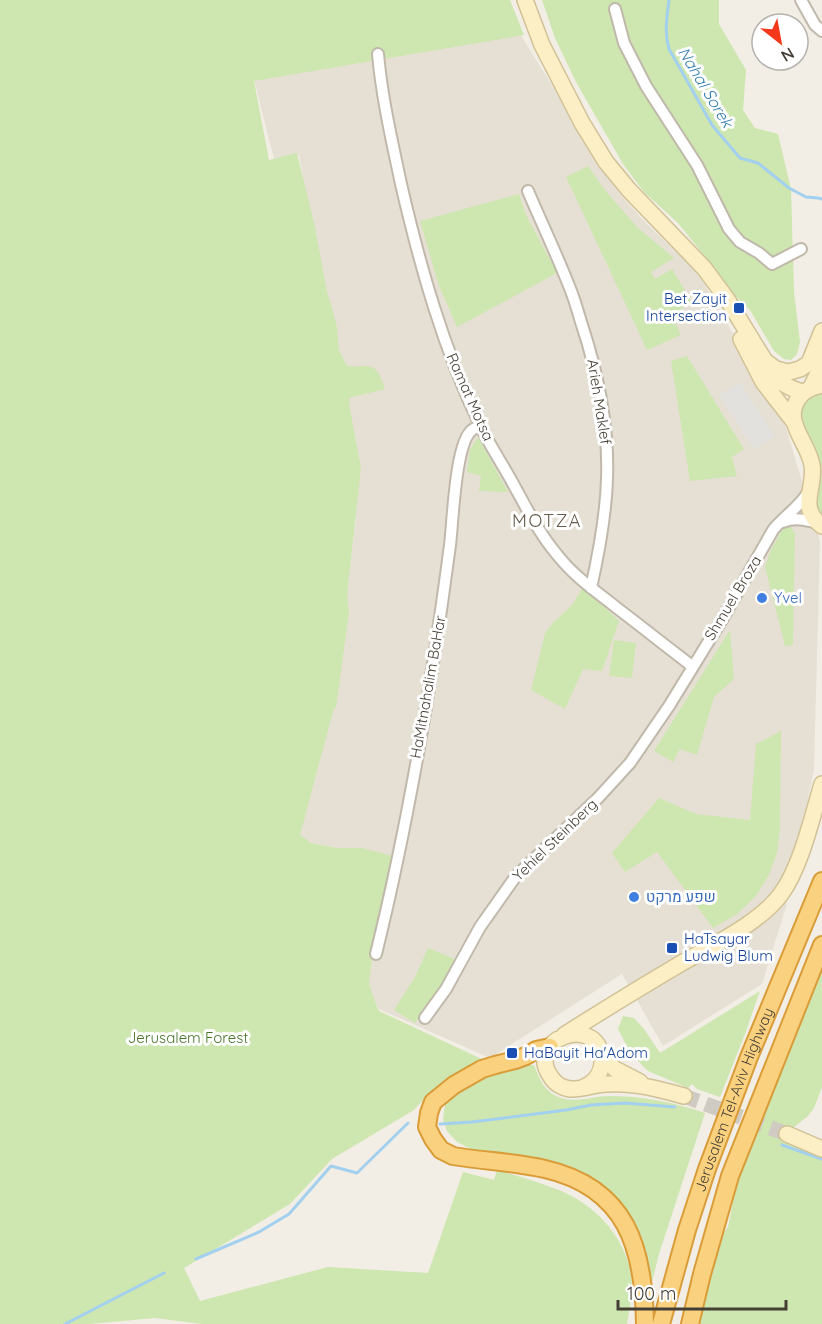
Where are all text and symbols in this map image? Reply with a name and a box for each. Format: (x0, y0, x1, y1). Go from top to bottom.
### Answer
north arrow (750, 12, 810, 72)
water label: Nahal Sorek (674, 43, 739, 132)
text: N (778, 43, 798, 66)
place label: Bet Zayit Intersection (646, 289, 727, 325)
marker: Bet Zayit Intersection (732, 301, 746, 315)
street label: Ramat Motsa (443, 350, 498, 444)
street label: Arieh Maklef (583, 358, 616, 447)
district label: MOTZA (512, 509, 582, 532)
street label: Shmuel Broza (700, 552, 765, 644)
place label: Yvel (774, 588, 802, 607)
marker: Yvel (755, 591, 769, 605)
street label: HaMitnahalim BaHar (406, 614, 449, 760)
street label: Yehiel Steinberg (508, 795, 601, 885)
place label: שפע מרקט (646, 887, 716, 906)
marker: שפע מרקט (627, 890, 641, 904)
place label: HaTsayar Ludwig Blum (684, 929, 773, 965)
marker: HaTsayar Ludwig Blum (665, 941, 679, 955)
street label: Jerusalem Tel-Aviv Highway (690, 1005, 777, 1194)
park label: Jerusalem Forest (128, 1028, 248, 1047)
place label: HaBayit Ha'Adom (524, 1043, 648, 1062)
marker: HaBayit Ha'Adom (505, 1046, 519, 1060)
scale bar (618, 1273, 786, 1311)
text: 100 m (627, 1282, 676, 1305)

